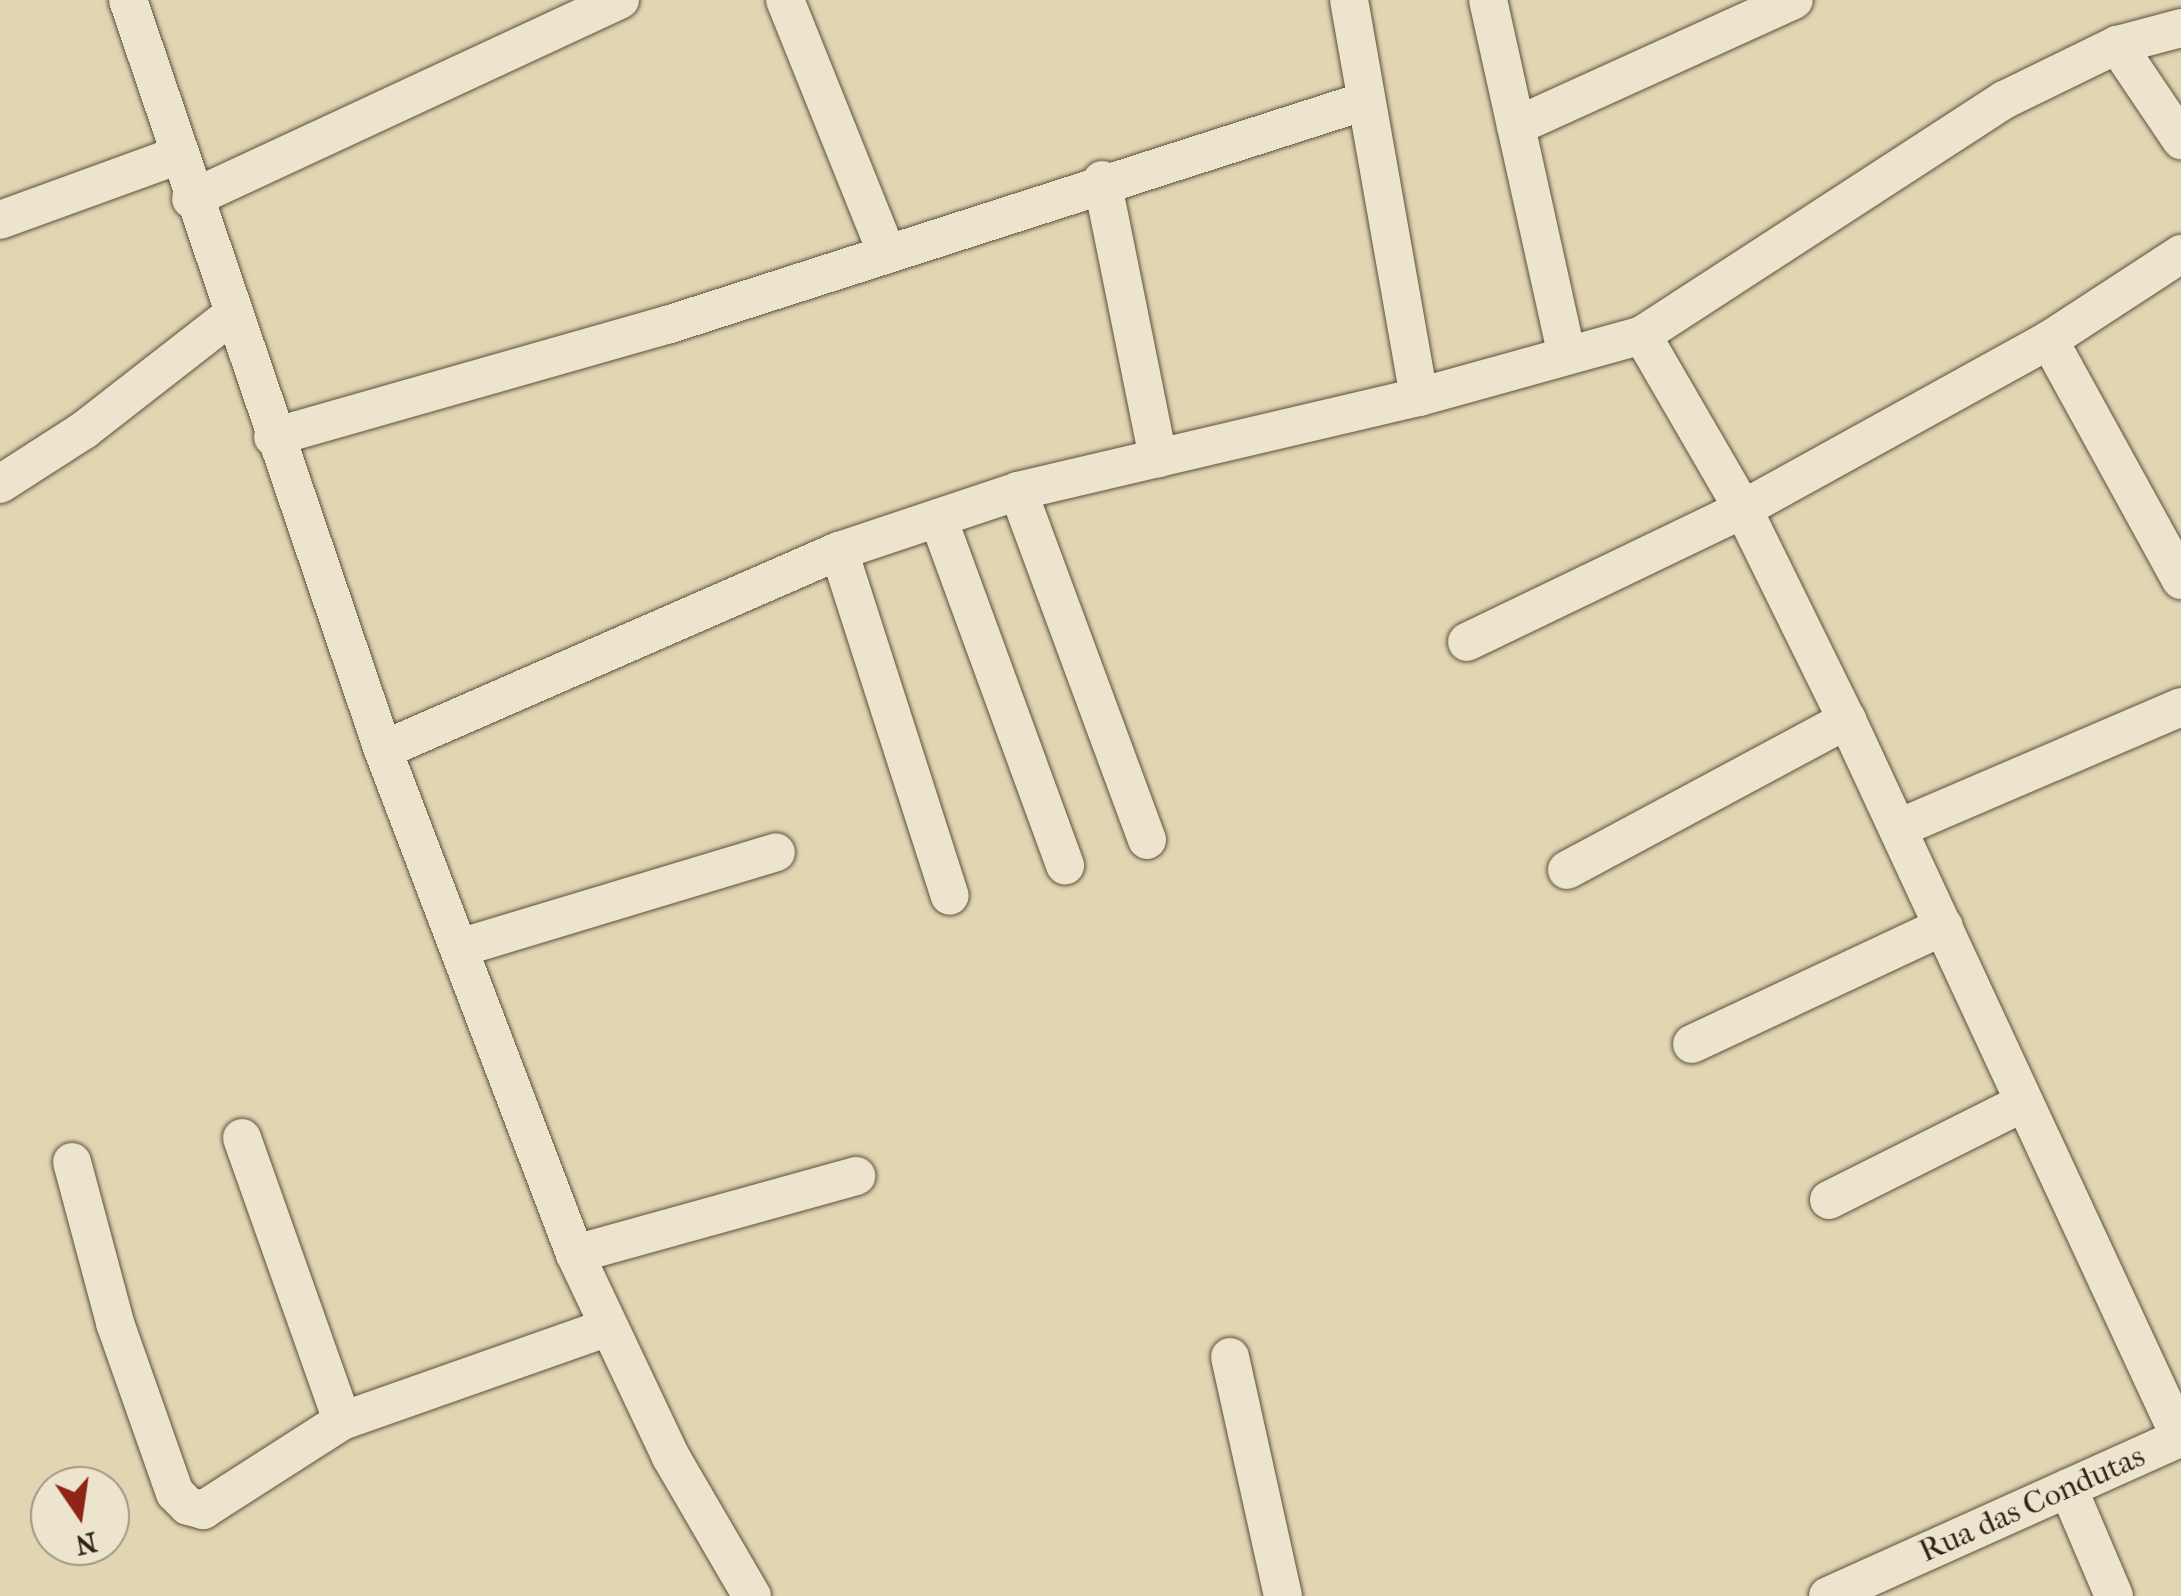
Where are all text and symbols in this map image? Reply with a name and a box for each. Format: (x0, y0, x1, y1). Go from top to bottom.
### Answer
street label: Rua das Condutas (1913, 1437, 2151, 1571)
north arrow (30, 1466, 130, 1566)
text: N (72, 1525, 100, 1562)

